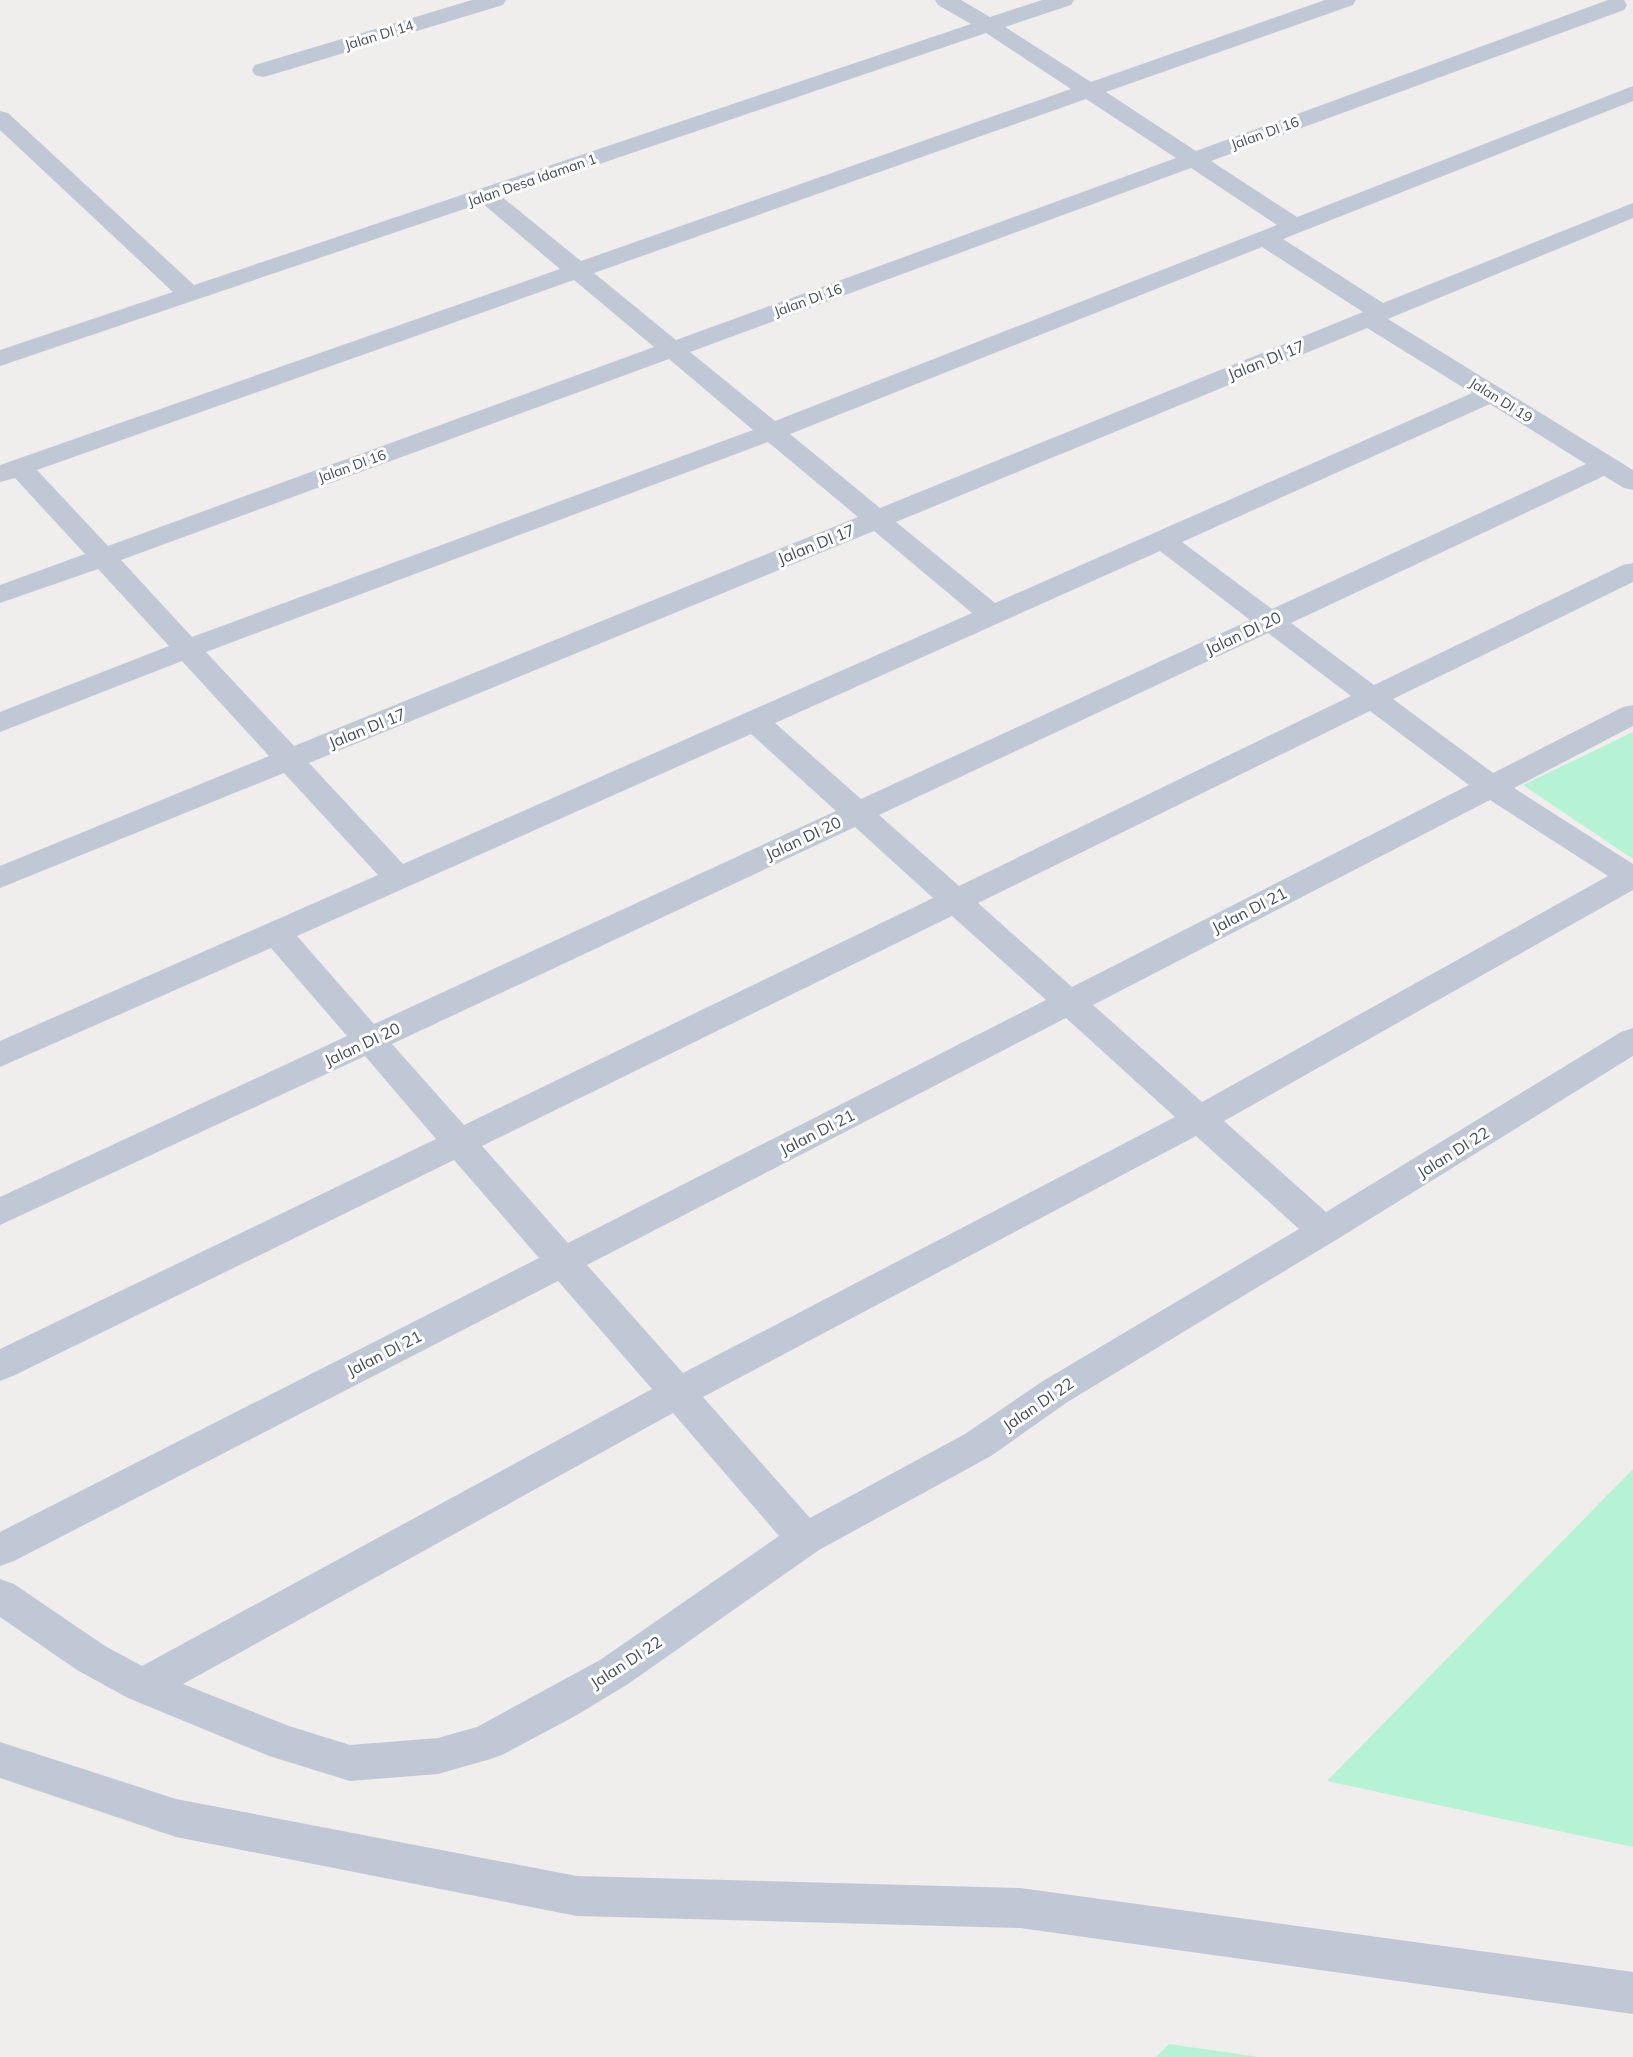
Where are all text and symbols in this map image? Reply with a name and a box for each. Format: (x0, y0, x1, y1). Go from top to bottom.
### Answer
street label: Jalan DI 14 (342, 16, 416, 54)
street label: Jalan DI 16 (1228, 112, 1302, 154)
street label: Jalan Desa Idaman 1 (465, 150, 599, 210)
street label: Jalan DI 16 (771, 279, 845, 321)
street label: Jalan DI 17 (1225, 336, 1307, 384)
street label: Jalan DI 19 (1466, 374, 1536, 426)
street label: Jalan DI 16 (315, 445, 389, 487)
street label: Jalan DI 17 (775, 520, 857, 568)
street label: Jalan DI 20 (1202, 607, 1284, 659)
street label: Jalan DI 17 (326, 704, 408, 752)
street label: Jalan DI 20 (762, 812, 844, 864)
street label: Jalan DI 21 (1208, 883, 1290, 937)
street label: Jalan DI 20 (321, 1018, 403, 1070)
street label: Jalan DI 21 (776, 1105, 858, 1159)
street label: Jalan DI 22 (1413, 1122, 1493, 1182)
street label: Jalan DI 21 (343, 1326, 425, 1380)
street label: Jalan DI 22 (999, 1373, 1077, 1435)
street label: Jalan DI 22 (586, 1631, 666, 1693)

